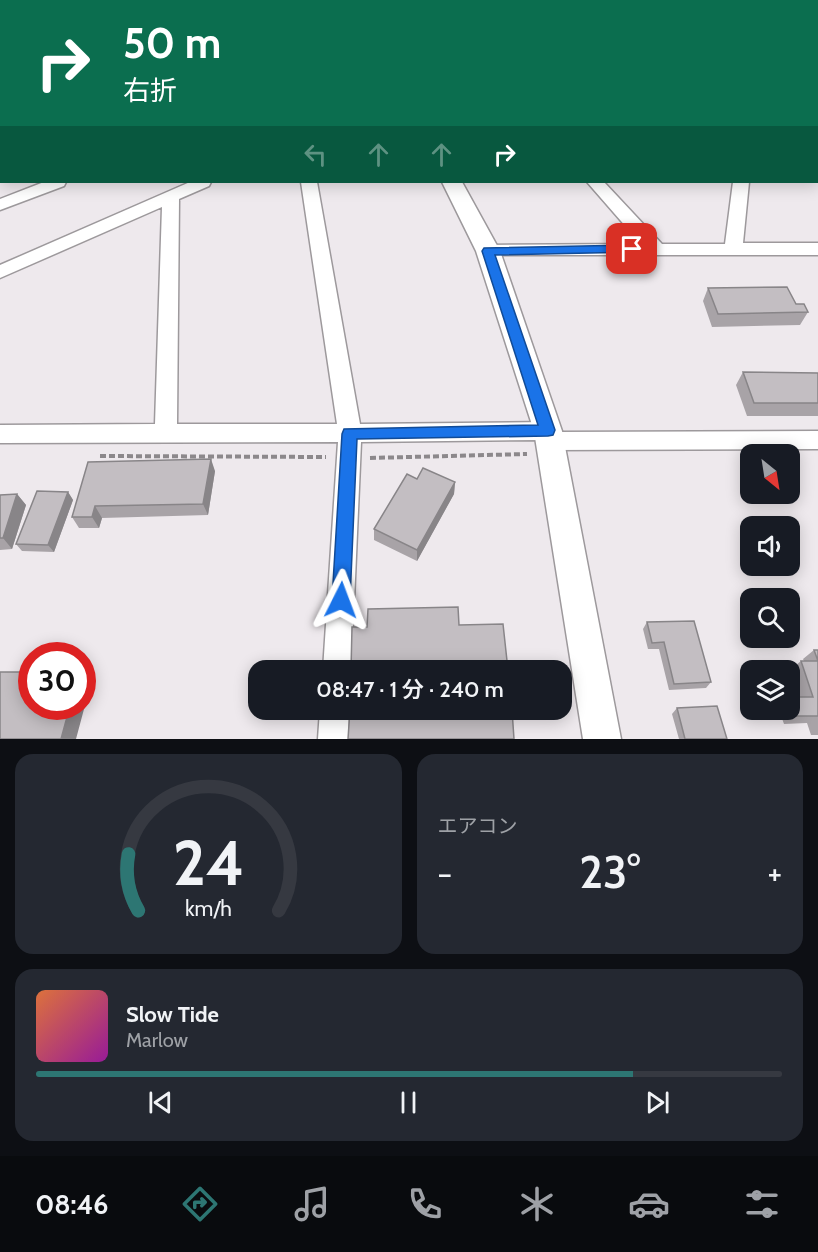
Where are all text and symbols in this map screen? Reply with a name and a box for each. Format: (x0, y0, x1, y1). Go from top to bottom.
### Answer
text: 50 m (123, 17, 221, 69)
icon: right (24, 24, 102, 102)
text: 右折 (123, 74, 177, 107)
icon: left (299, 138, 332, 171)
icon: ahead (362, 138, 395, 171)
icon: ahead (425, 138, 458, 171)
icon: right (488, 138, 521, 171)
pin (606, 223, 657, 274)
icon: arrive (615, 232, 648, 265)
north arrow (740, 444, 800, 504)
map controls (740, 444, 800, 720)
button: sound (740, 516, 800, 576)
position arrow (309, 568, 373, 632)
button: search (740, 588, 800, 648)
speed limit sign: 30 (18, 642, 96, 720)
button: layers (740, 660, 800, 720)
text: 08:47 · 1 分 · 240 m (316, 676, 504, 703)
text: エアコン (438, 814, 518, 838)
text: 24 (172, 825, 244, 901)
text: 23° (579, 845, 640, 899)
text: − (438, 853, 452, 893)
text: + (767, 853, 782, 893)
text: km/h (185, 895, 232, 921)
text: Slow Tide (126, 1001, 219, 1028)
text: Marlow (126, 1028, 188, 1052)
icon: previous (144, 1086, 177, 1119)
icon: pause (392, 1086, 425, 1119)
icon: next (641, 1086, 674, 1119)
icon: directions (179, 1183, 221, 1225)
icon: music (291, 1183, 333, 1225)
icon: phone (404, 1183, 446, 1225)
icon: climate (516, 1183, 558, 1225)
icon: car (628, 1183, 670, 1225)
icon: filters (741, 1183, 783, 1225)
text: 08:46 (35, 1188, 109, 1221)

